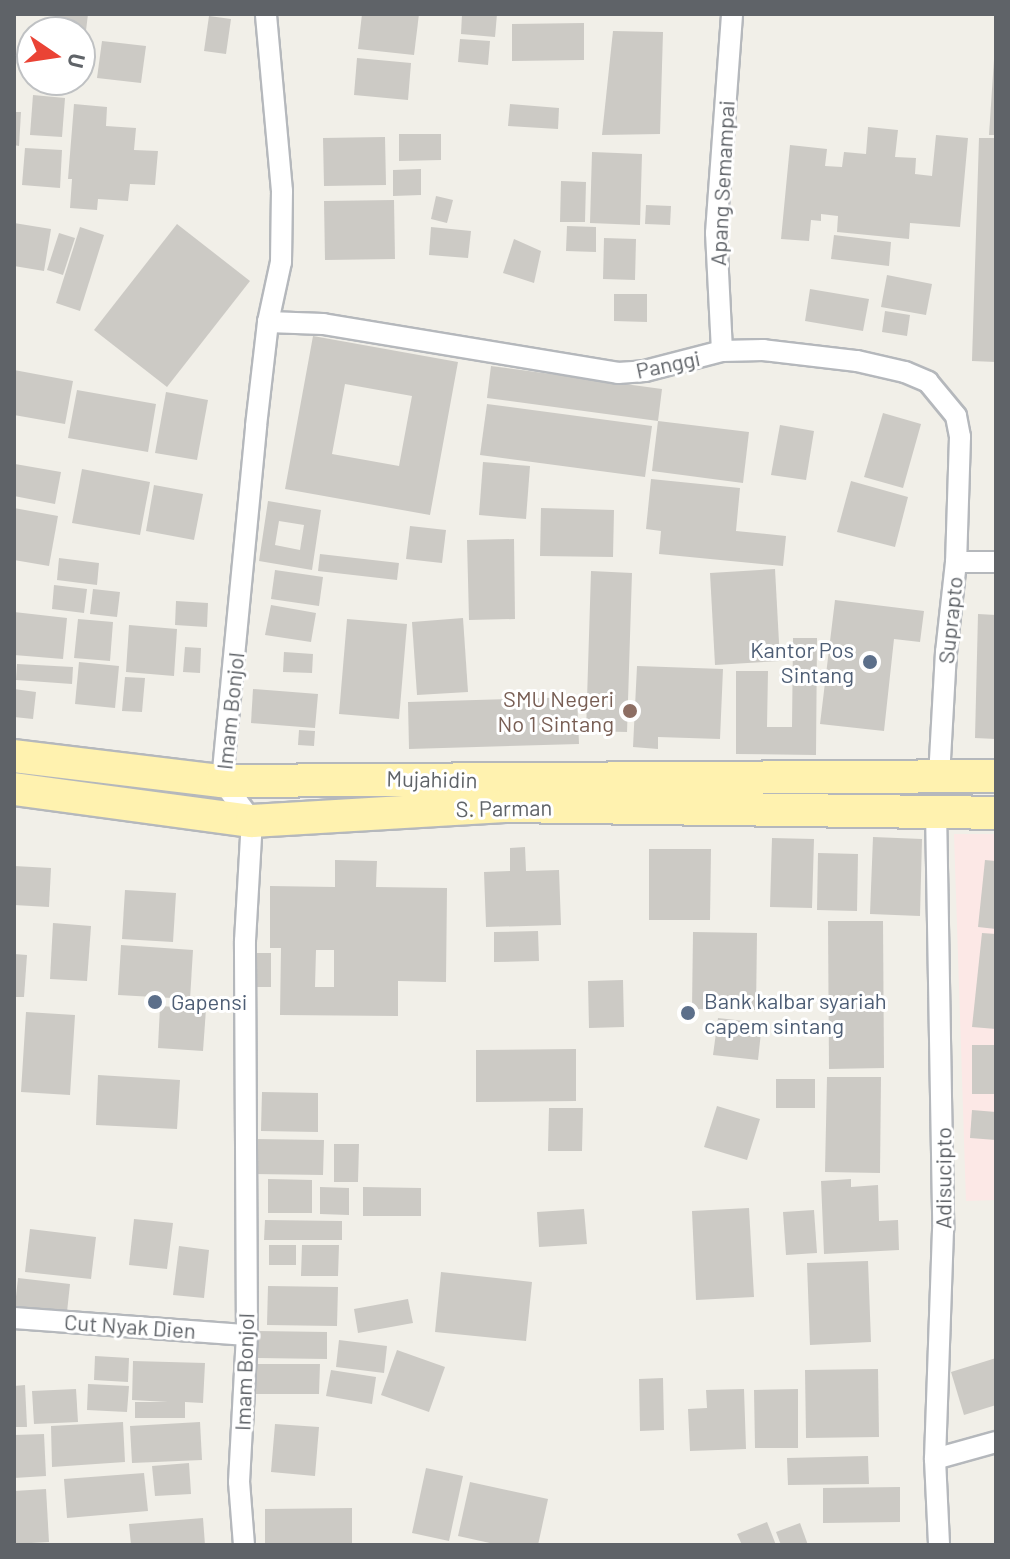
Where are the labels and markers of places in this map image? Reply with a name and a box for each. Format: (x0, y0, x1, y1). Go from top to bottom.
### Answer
place label: Kantor Pos Sintang (750, 636, 854, 688)
marker: Kantor Pos Sintang (861, 653, 879, 671)
place label: SMU Negeri No 1 Sintang (497, 685, 614, 736)
marker: SMU Negeri No 1 Sintang (621, 702, 639, 720)
place label: Bank kalbar syariah capem sintang (704, 987, 887, 1038)
place label: Gapensi (171, 989, 247, 1015)
marker: Gapensi (146, 993, 164, 1011)
marker: Bank kalbar syariah capem sintang (679, 1004, 697, 1022)

